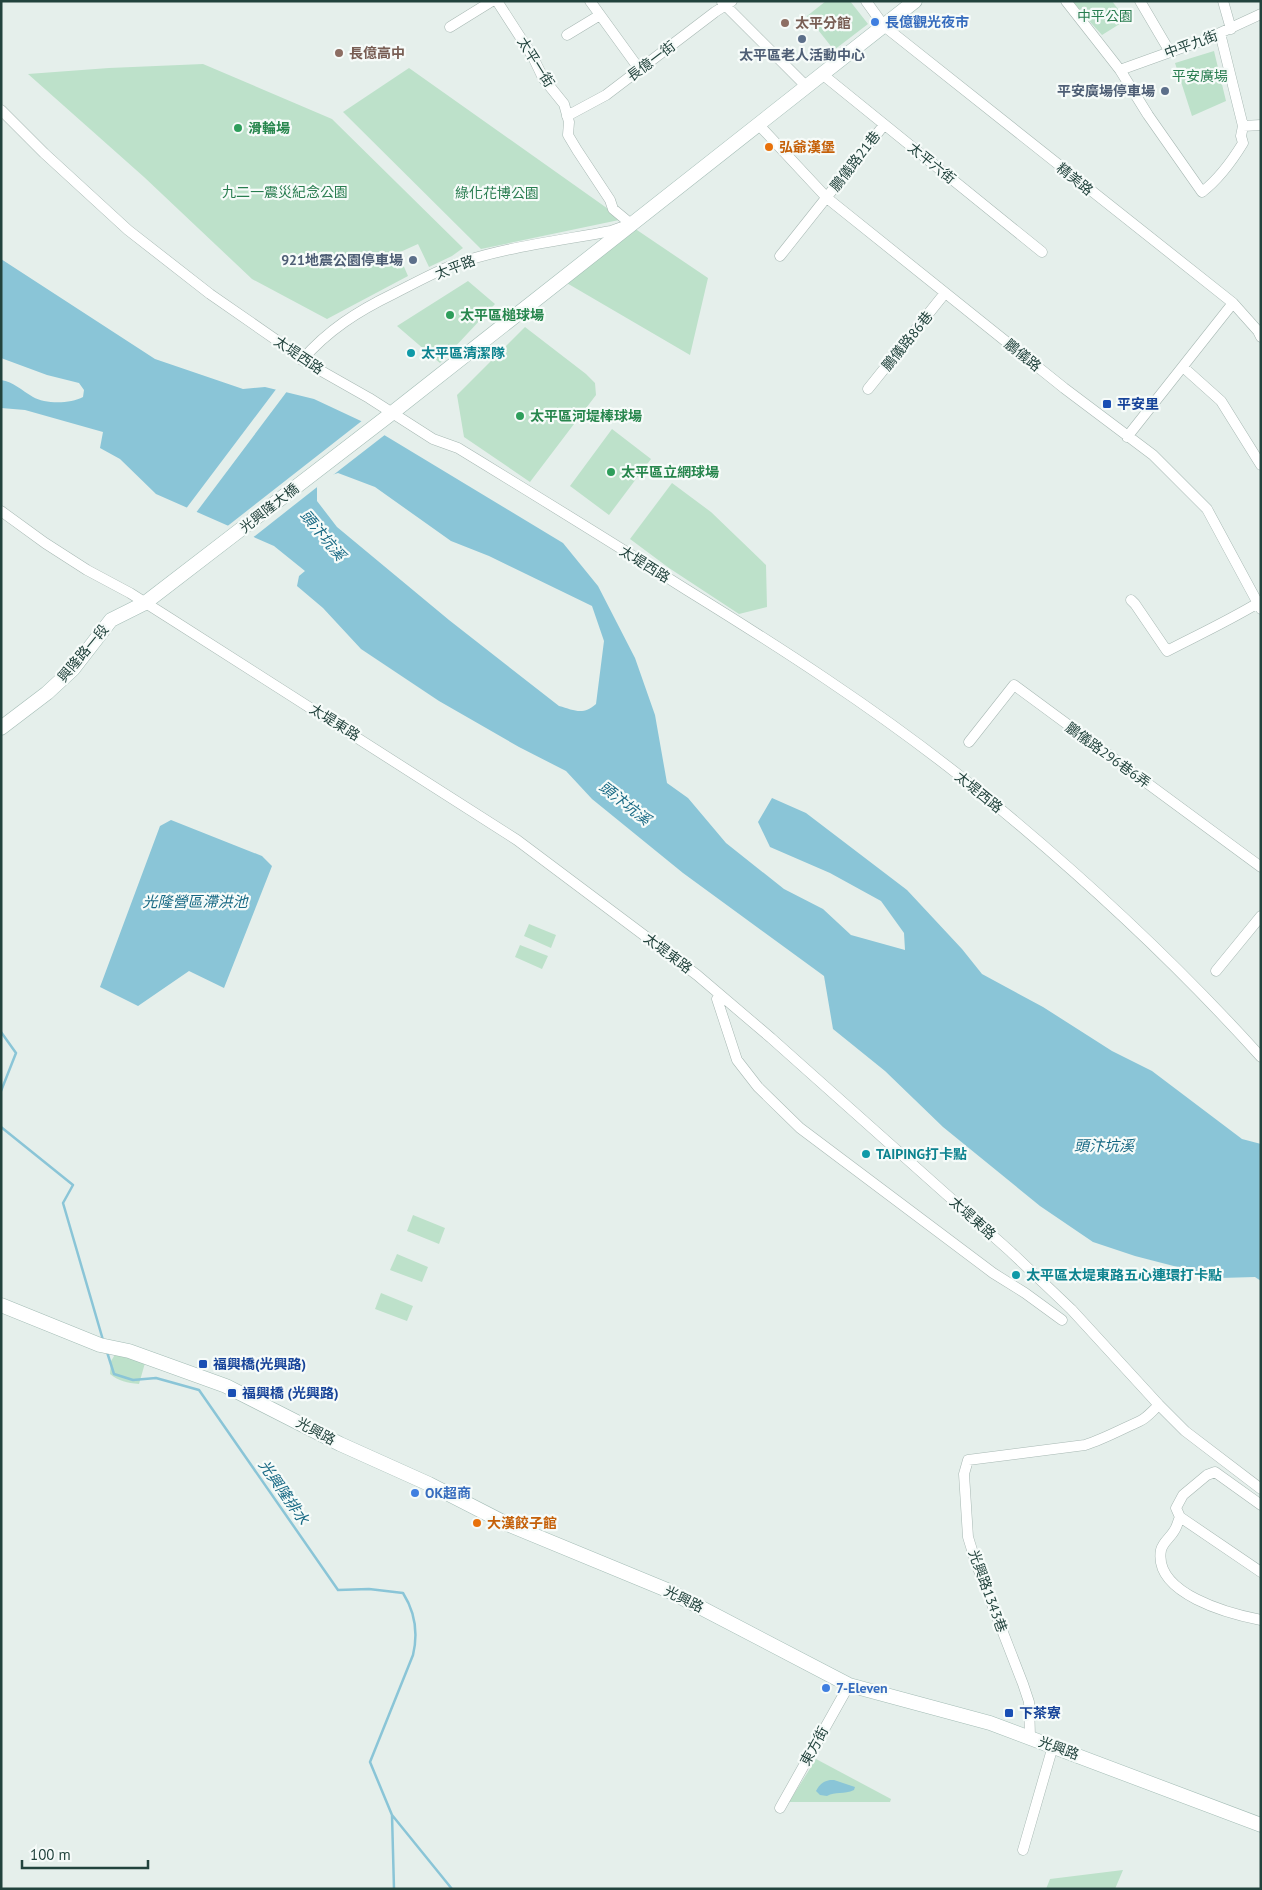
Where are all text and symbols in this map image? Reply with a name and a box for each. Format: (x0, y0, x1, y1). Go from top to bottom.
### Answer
park label: 中平公園 (1077, 7, 1133, 25)
place label: 長億觀光夜市 (885, 13, 969, 31)
place label: 太平分館 (795, 14, 851, 32)
marker: 長億觀光夜市 (869, 16, 881, 28)
marker: 太平分館 (779, 17, 791, 29)
street label: 中平九街 (1162, 26, 1220, 62)
street label: 太平一街 (514, 33, 558, 91)
marker: 太平區老人活動中心 (796, 33, 808, 45)
street label: 長億一街 (623, 37, 679, 85)
place label: 長億高中 (349, 44, 405, 62)
place label: 太平區老人活動中心 (739, 46, 865, 64)
marker: 長億高中 (333, 47, 345, 59)
park label: 平安廣場 (1172, 67, 1228, 85)
place label: 平安廣場停車場 (1057, 82, 1155, 100)
marker: 平安廣場停車場 (1159, 85, 1171, 97)
place label: 滑輪場 (248, 119, 290, 137)
marker: 滑輪場 (232, 122, 244, 134)
street label: 鵬儀路21巷 (826, 127, 884, 195)
place label: 弘爺漢堡 (779, 138, 835, 156)
street label: 太平六街 (905, 138, 959, 188)
marker: 弘爺漢堡 (763, 141, 775, 153)
street label: 精美路 (1053, 159, 1097, 199)
park label: 九二一震災紀念公園 (222, 183, 348, 201)
park label: 綠化花博公園 (455, 184, 539, 202)
place label: 921地震公園停車場 (281, 251, 403, 269)
street label: 太平路 (432, 251, 478, 283)
marker: 921地震公園停車場 (407, 254, 419, 266)
place label: 太平區槌球場 (460, 306, 544, 324)
street label: 鵬儀路86巷 (878, 308, 936, 374)
marker: 太平區槌球場 (444, 309, 456, 321)
street label: 太堤西路 (271, 332, 327, 378)
street label: 鵬儀路 (1001, 335, 1045, 375)
place label: 太平區清潔隊 (421, 344, 505, 362)
marker: 太平區清潔隊 (405, 347, 417, 359)
place label: 平安里 (1117, 395, 1159, 413)
marker: 平安里 (1101, 398, 1113, 410)
place label: 太平區河堤棒球場 (530, 407, 642, 425)
marker: 太平區河堤棒球場 (514, 410, 526, 422)
place label: 太平區立網球場 (621, 463, 719, 481)
marker: 太平區立網球場 (605, 466, 617, 478)
street label: 光興隆大橋 (236, 479, 302, 537)
water label: 頭汴坑溪 (296, 506, 351, 566)
street label: 太堤西路 (616, 542, 674, 586)
street label: 興隆路一段 (54, 620, 112, 686)
street label: 太堤東路 (306, 700, 364, 744)
street label: 鵬儀路296巷6弄 (1062, 718, 1154, 792)
street label: 太堤西路 (952, 767, 1006, 817)
water label: 頭汴坑溪 (596, 777, 656, 830)
water label: 光隆營區滯洪池 (142, 892, 249, 911)
street label: 太堤東路 (640, 929, 696, 977)
water label: 頭汴坑溪 (1074, 1136, 1136, 1155)
place label: TAIPING打卡點 (876, 1145, 967, 1163)
marker: TAIPING打卡點 (860, 1148, 872, 1160)
street label: 太堤東路 (946, 1193, 1000, 1243)
place label: 太平區太堤東路五心連環打卡點 (1026, 1266, 1222, 1284)
marker: 太平區太堤東路五心連環打卡點 (1010, 1269, 1022, 1281)
place label: 福興橋(光興路) (213, 1355, 306, 1373)
marker: 福興橋(光興路) (197, 1358, 209, 1370)
place label: 福興橋 (光興路) (242, 1384, 339, 1402)
marker: 福興橋 (光興路) (226, 1387, 238, 1399)
street label: 光興路 (293, 1413, 339, 1449)
water label: 光興隆排水 (255, 1456, 314, 1529)
place label: OK超商 (425, 1484, 471, 1502)
marker: OK超商 (409, 1487, 421, 1499)
place label: 大漢餃子館 (487, 1514, 557, 1532)
marker: 大漢餃子館 (471, 1517, 483, 1529)
street label: 光興路1343巷 (965, 1547, 1011, 1635)
street label: 光興路 (661, 1582, 707, 1616)
place label: 7-Eleven (836, 1679, 888, 1697)
marker: 7-Eleven (820, 1682, 832, 1694)
place label: 下茶寮 (1019, 1704, 1061, 1722)
marker: 下茶寮 (1003, 1707, 1015, 1719)
street label: 東方街 (796, 1723, 832, 1769)
street label: 光興路 (1036, 1732, 1082, 1764)
scale bar (22, 1838, 149, 1870)
text: 100 m (30, 1845, 71, 1864)

